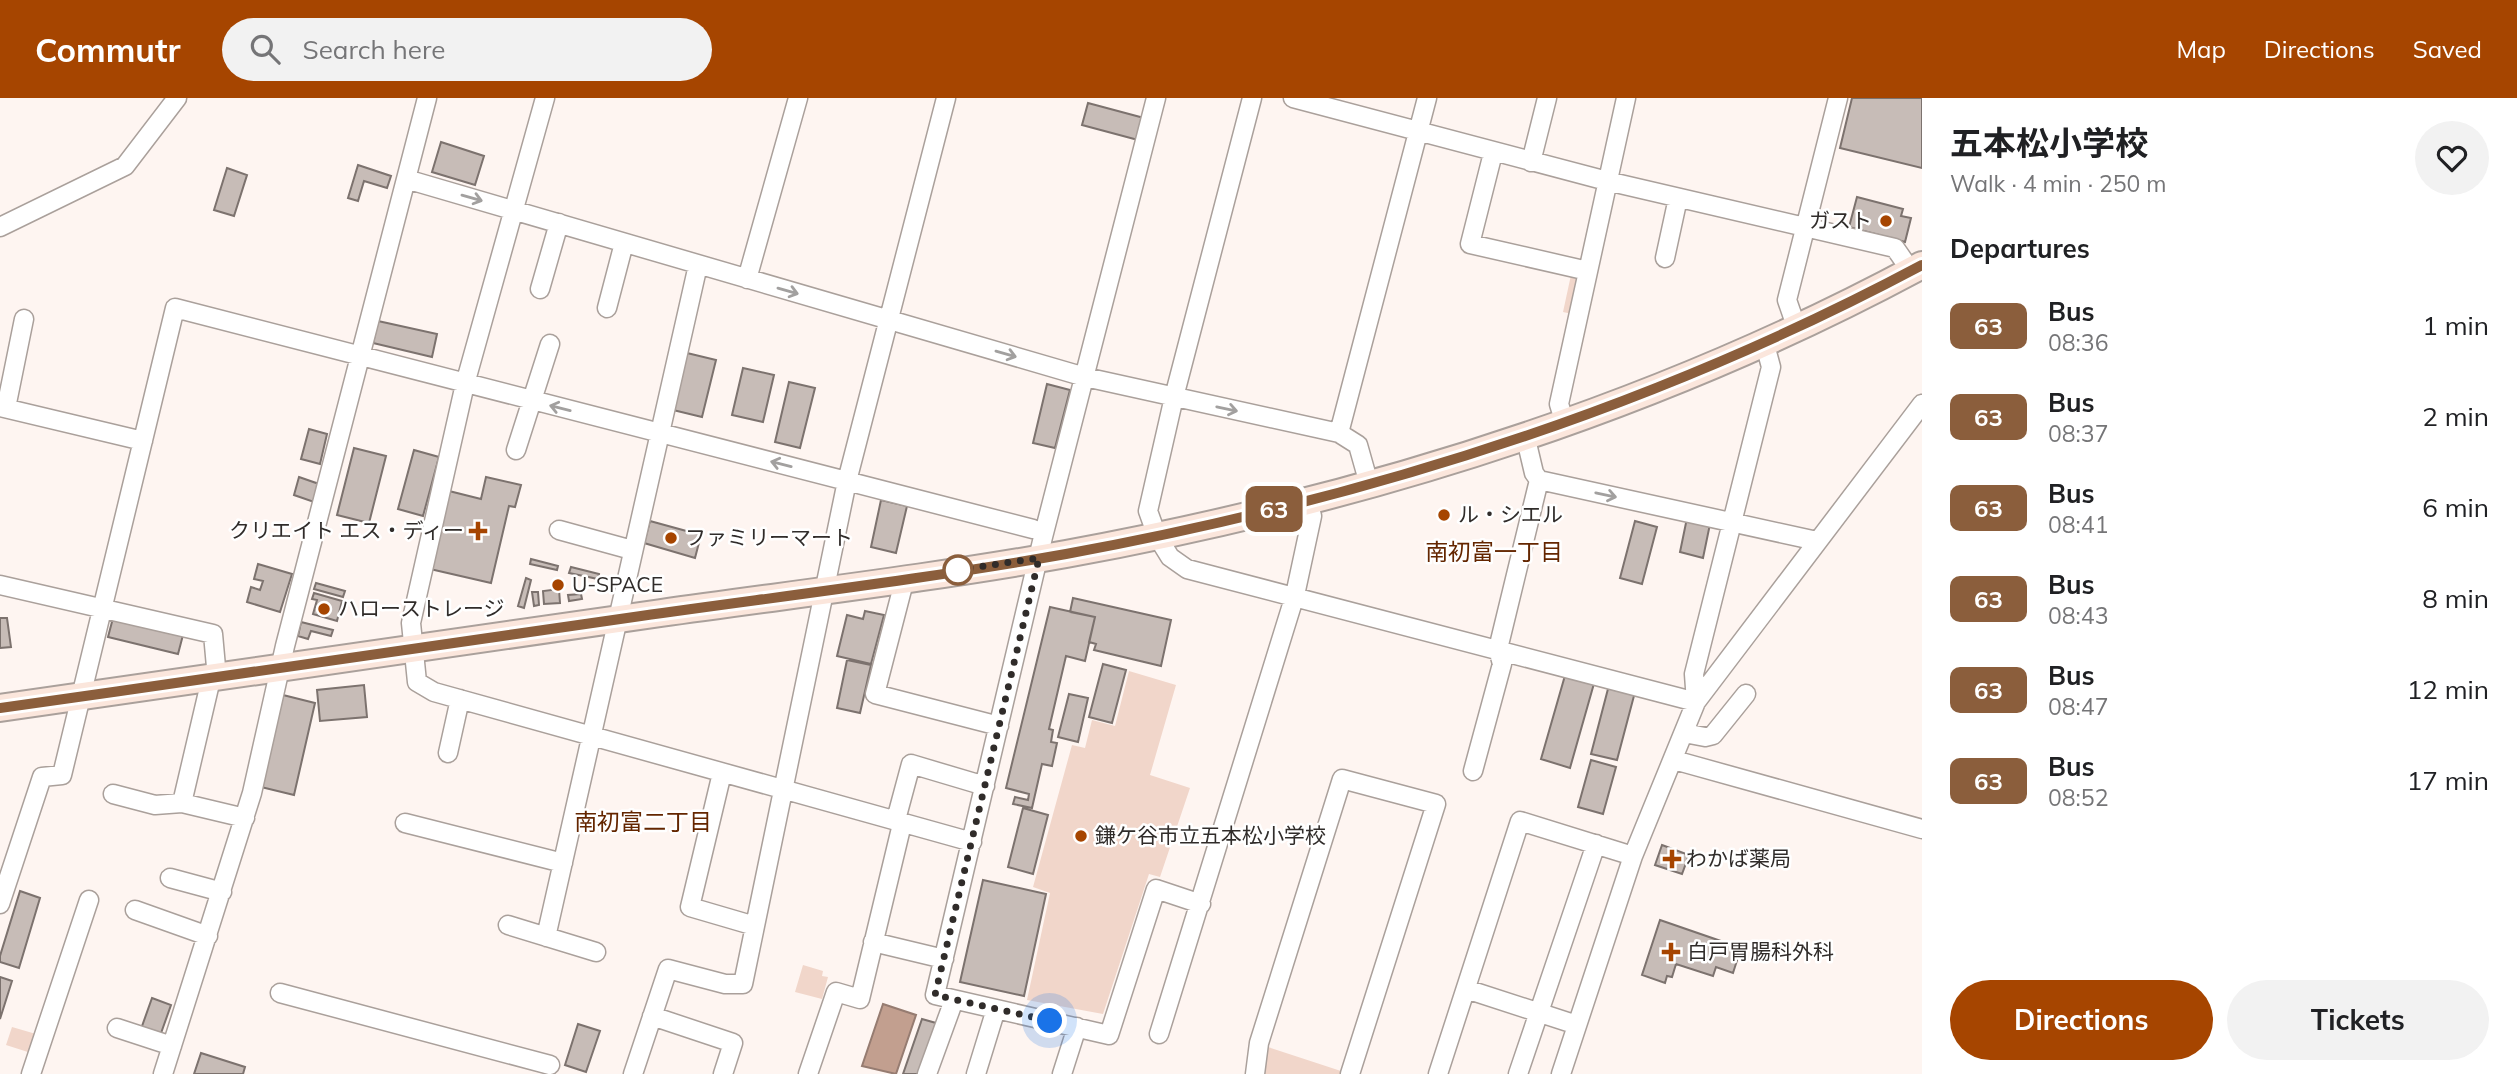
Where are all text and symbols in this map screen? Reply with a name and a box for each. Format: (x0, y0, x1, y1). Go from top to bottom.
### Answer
search box (222, 18, 712, 81)
text: Commutr (35, 29, 180, 70)
icon: search (246, 30, 284, 68)
text: Search here (302, 33, 445, 66)
text: Map (2176, 34, 2226, 64)
text: Directions (2264, 34, 2375, 64)
text: Saved (2413, 34, 2482, 64)
button: heart (2415, 121, 2489, 195)
text: 五本松小学校 (1950, 122, 2148, 163)
text: Walk · 4 min · 250 m (1950, 169, 2167, 198)
one-way arrow (460, 192, 482, 205)
place label: ガスト (1809, 207, 1872, 233)
marker: ガスト (1878, 213, 1894, 229)
text: Departures (1950, 232, 2090, 265)
one-way arrow (776, 285, 798, 298)
text: Bus (2048, 295, 2094, 328)
text: 1 min (2422, 309, 2489, 342)
text: 63 (1974, 311, 2003, 341)
text: 08:36 (2048, 328, 2108, 357)
one-way arrow (995, 349, 1017, 362)
text: Bus (2048, 386, 2094, 419)
text: 2 min (2422, 400, 2489, 433)
one-way arrow (549, 401, 572, 414)
one-way arrow (1215, 402, 1238, 416)
text: 63 (1974, 402, 2003, 432)
text: 08:37 (2048, 419, 2108, 448)
one-way arrow (770, 457, 793, 470)
text: Bus (2048, 477, 2094, 510)
line badge: 63 (1242, 486, 1306, 532)
one-way arrow (1594, 489, 1617, 502)
text: 6 min (2422, 491, 2489, 524)
text: 63 (1974, 493, 2003, 523)
text: 63 (1260, 494, 1288, 524)
place label: ル・シエル (1458, 501, 1563, 527)
marker: ル・シエル (1436, 507, 1452, 523)
text: 08:41 (2048, 510, 2108, 539)
place label: クリエイト エス・ディー (229, 517, 464, 543)
marker: クリエイト エス・ディー (470, 523, 486, 539)
place label: ファミリーマート (685, 524, 853, 550)
marker: ファミリーマート (663, 530, 679, 546)
district label: 南初富一丁目 (1425, 537, 1563, 566)
unlabelled marker (943, 555, 973, 585)
text: Bus (2048, 568, 2094, 601)
place label: U-SPACE (572, 571, 663, 597)
marker: U-SPACE (550, 577, 566, 593)
text: 8 min (2422, 582, 2489, 615)
text: 63 (1974, 584, 2003, 614)
place label: ハローストレージ (338, 595, 505, 621)
marker: ハローストレージ (316, 601, 332, 617)
text: 08:43 (2048, 601, 2108, 630)
text: Bus (2048, 659, 2094, 692)
text: 12 min (2407, 673, 2489, 706)
text: 63 (1974, 675, 2003, 705)
text: 08:47 (2048, 692, 2108, 721)
text: Bus (2048, 750, 2094, 783)
text: 17 min (2407, 764, 2489, 797)
text: 63 (1974, 766, 2003, 796)
text: 08:52 (2048, 783, 2108, 812)
district label: 南初富二丁目 (574, 807, 712, 836)
place label: 鎌ケ谷市立五本松小学校 (1095, 822, 1326, 848)
marker: 鎌ケ谷市立五本松小学校 (1073, 828, 1089, 844)
place label: わかば薬局 (1686, 845, 1791, 871)
marker: わかば薬局 (1664, 851, 1680, 867)
place label: 白戸胃腸科外科 (1687, 938, 1834, 964)
marker: 白戸胃腸科外科 (1661, 942, 1681, 962)
button: Directions (1950, 980, 2213, 1060)
button: Tickets (2227, 980, 2489, 1060)
your location (1032, 1003, 1067, 1038)

